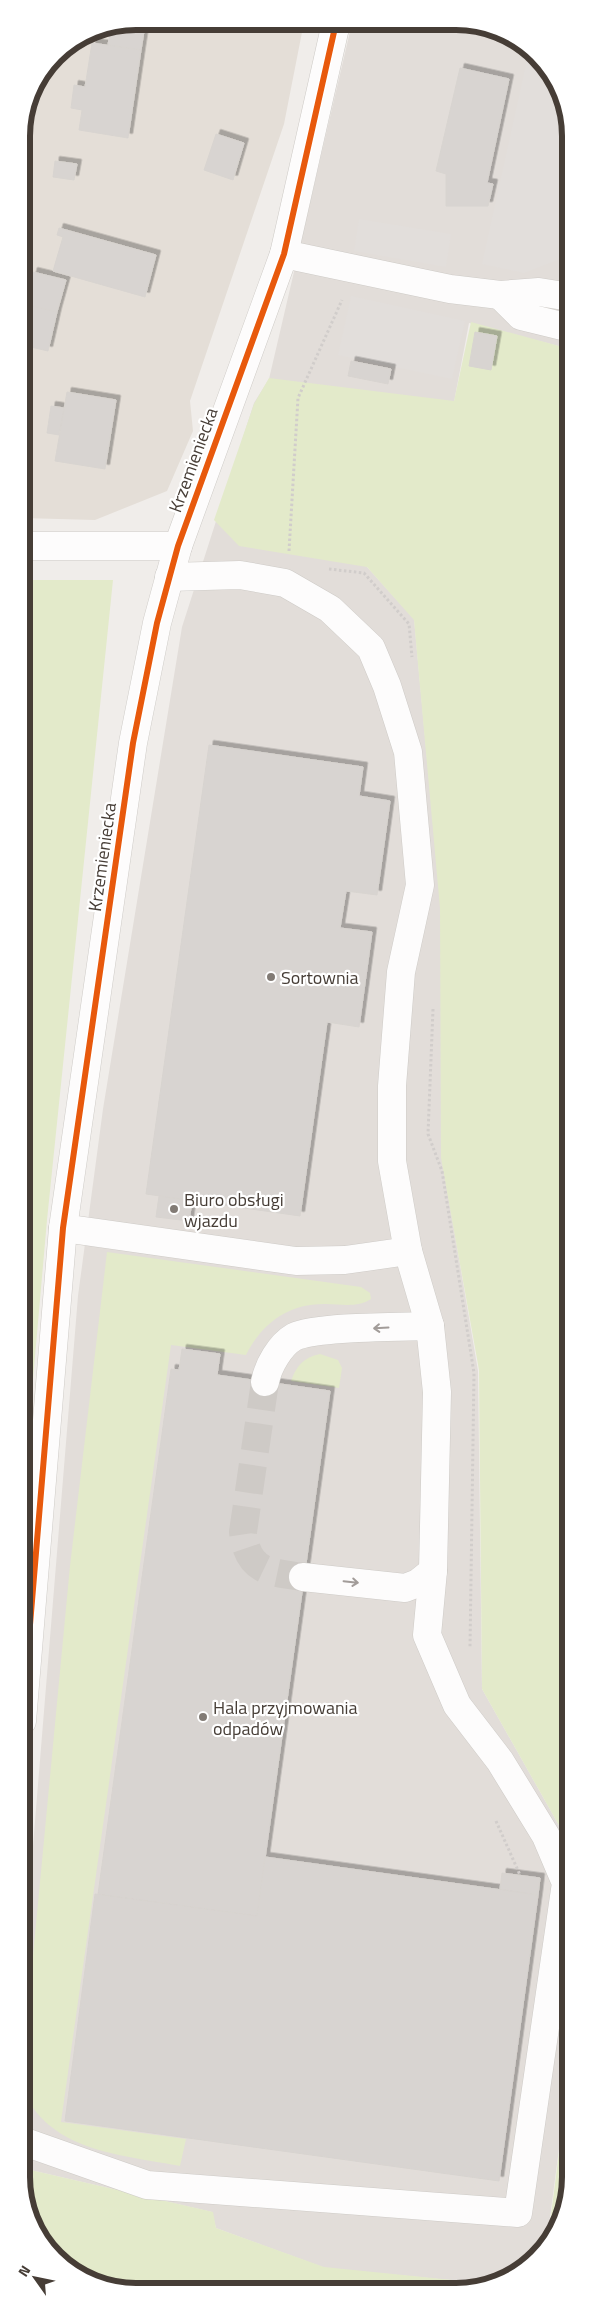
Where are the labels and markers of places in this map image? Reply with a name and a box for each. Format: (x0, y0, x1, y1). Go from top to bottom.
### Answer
place label: Sortownia (281, 964, 359, 991)
marker: Sortownia (265, 971, 277, 983)
place label: Biuro obsługi wjazdu (184, 1186, 284, 1234)
marker: Biuro obsługi wjazdu (168, 1203, 180, 1215)
place label: Hala przyjmowania odpadów (213, 1694, 358, 1742)
marker: Hala przyjmowania odpadów (197, 1711, 209, 1723)

